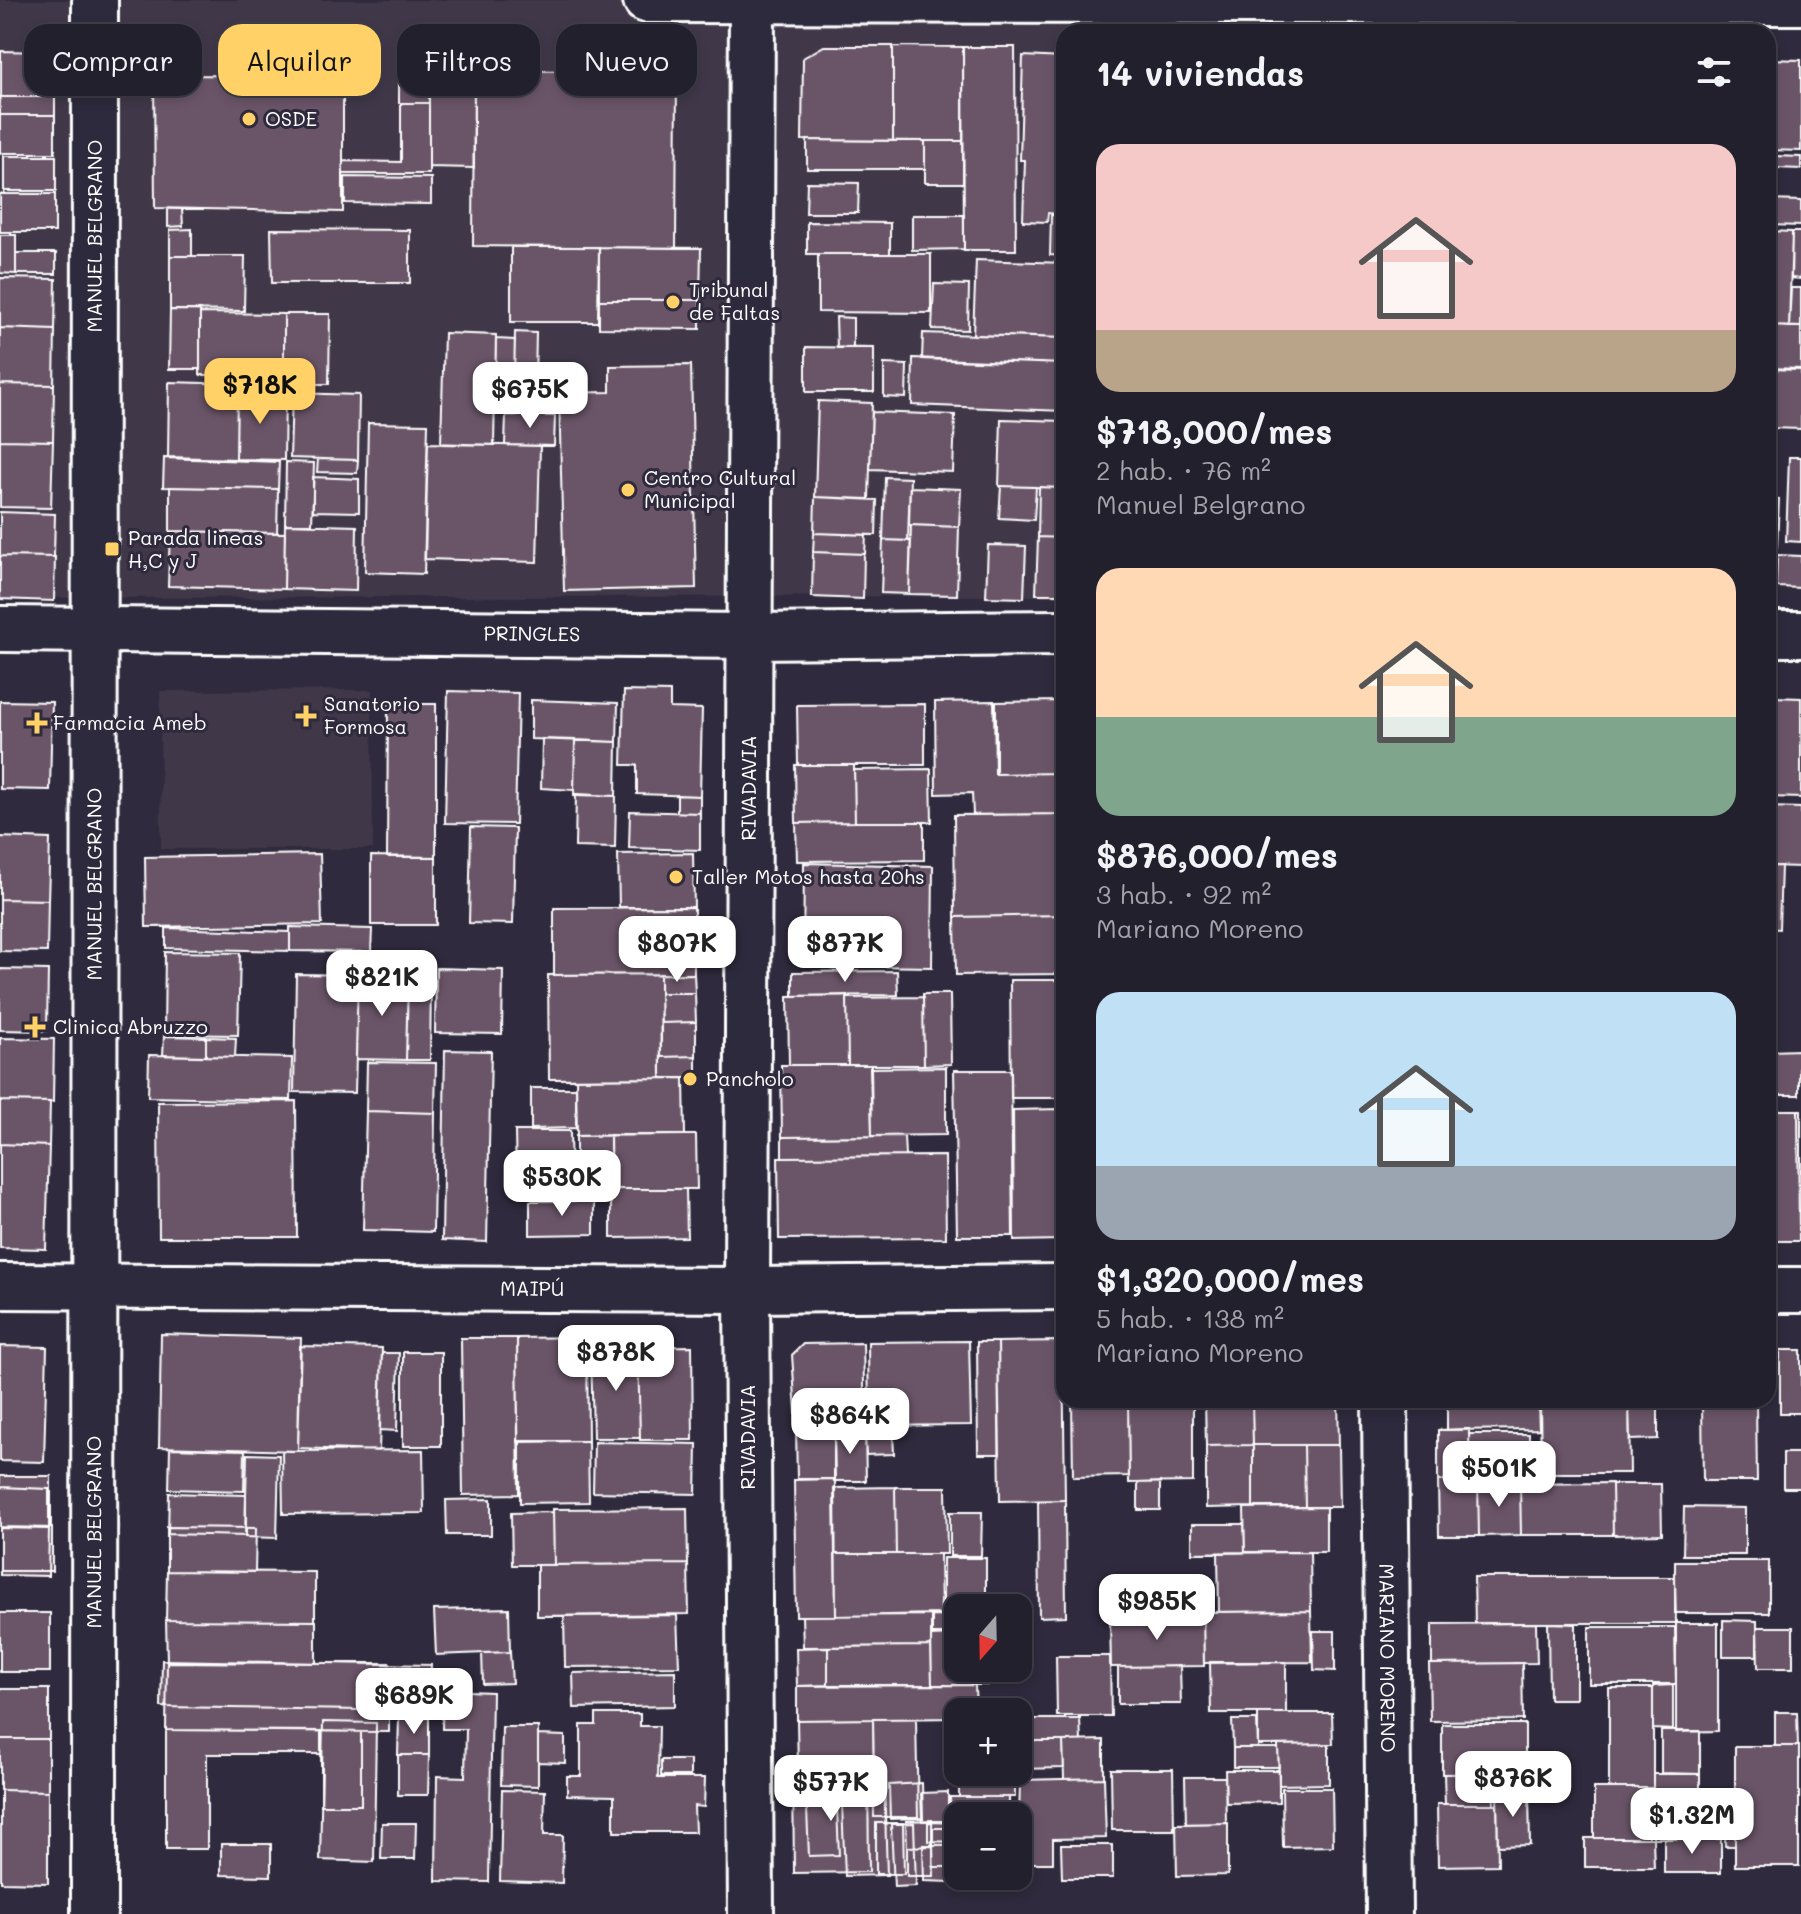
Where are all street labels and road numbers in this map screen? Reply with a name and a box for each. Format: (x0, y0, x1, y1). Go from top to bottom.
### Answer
street label: MANUEL BELGRANO (81, 140, 107, 332)
street label: PRINGLES (484, 620, 580, 646)
street label: RIVADAVIA (735, 735, 761, 841)
street label: MANUEL BELGRANO (80, 788, 107, 980)
street label: MAIPÚ (500, 1275, 564, 1301)
street label: RIVADAVIA (734, 1384, 760, 1490)
street label: MANUEL BELGRANO (80, 1436, 106, 1628)
street label: MARIANO MORENO (1374, 1563, 1402, 1753)

